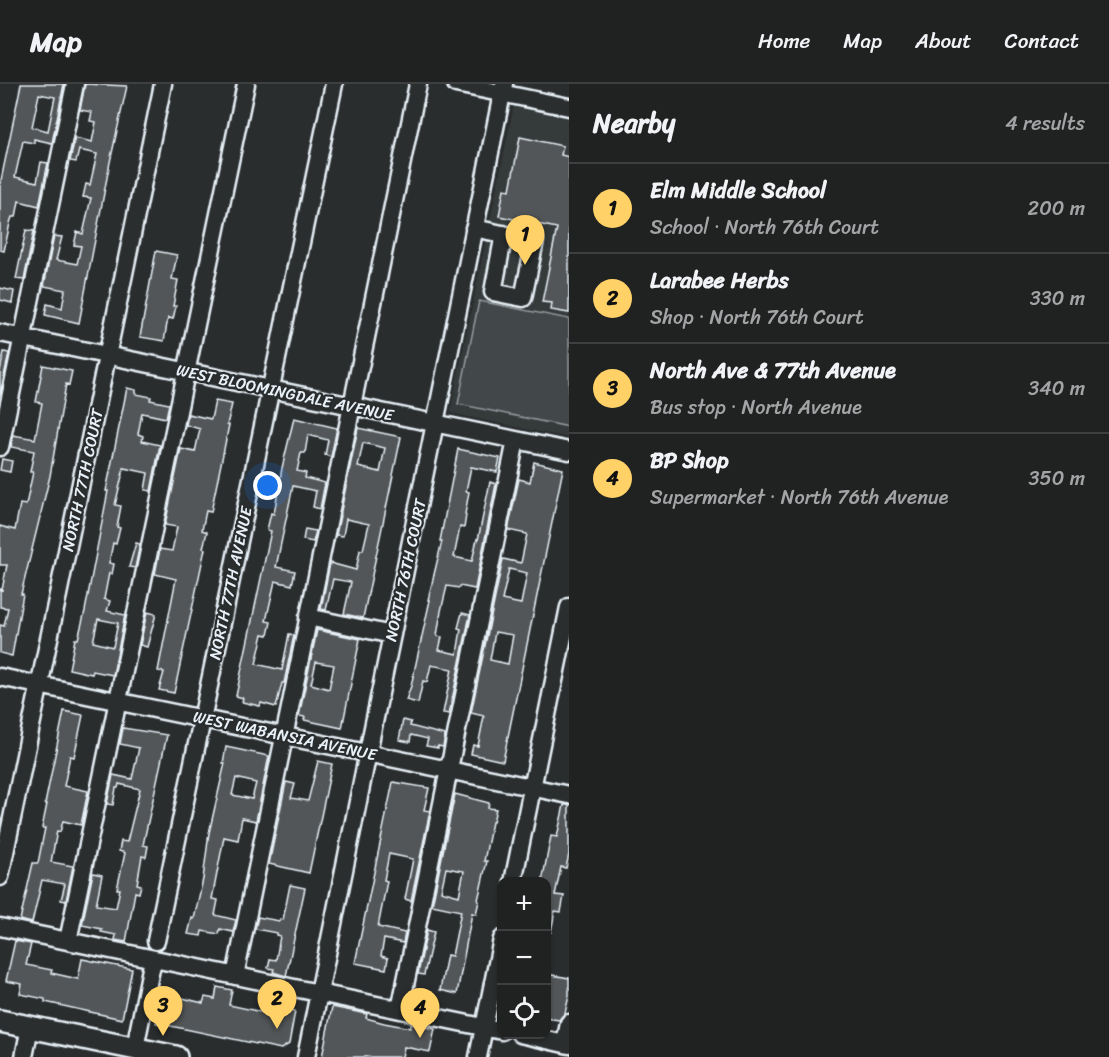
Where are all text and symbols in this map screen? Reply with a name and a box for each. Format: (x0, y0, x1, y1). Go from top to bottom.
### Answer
text: Map (30, 17, 82, 66)
text: Home (758, 22, 810, 60)
text: Map (843, 22, 882, 60)
text: About (915, 22, 972, 60)
text: Contact (1005, 22, 1079, 60)
text: Nearby (593, 100, 675, 146)
text: 4 results (1005, 106, 1085, 141)
text: Elm Middle School (650, 171, 826, 210)
text: 1 (608, 191, 617, 226)
text: 200 m (1028, 191, 1085, 226)
text: School · North 76th Court (650, 210, 879, 245)
pin: 1 (506, 216, 544, 265)
text: Larabee Herbs (650, 261, 789, 300)
text: 2 (607, 281, 618, 316)
text: 330 m (1030, 281, 1085, 316)
text: Shop · North 76th Court (650, 300, 864, 335)
text: North Ave & 77th Avenue (650, 351, 896, 390)
street label: WEST BLOOMINGDALE AVENUE (174, 355, 397, 430)
text: 3 (607, 371, 618, 406)
text: 340 m (1028, 371, 1085, 406)
text: Bus stop · North Avenue (650, 390, 862, 425)
street label: NORTH 77TH COURT (53, 405, 112, 554)
text: BP Shop (650, 441, 729, 480)
text: 4 (606, 461, 619, 496)
text: 350 m (1029, 461, 1085, 496)
your location (253, 471, 282, 500)
text: Supermarket · North 76th Avenue (650, 480, 948, 515)
street label: NORTH 76TH COURT (376, 495, 435, 644)
street label: NORTH 77TH AVENUE (200, 503, 261, 662)
street label: WEST WABANSIA AVENUE (190, 702, 380, 769)
map controls (497, 877, 551, 1039)
button: + (497, 877, 551, 931)
button: − (497, 931, 551, 985)
pin: 2 (258, 980, 296, 1029)
button: locate (497, 985, 551, 1039)
pin: 3 (144, 986, 182, 1036)
pin: 4 (400, 988, 440, 1038)

